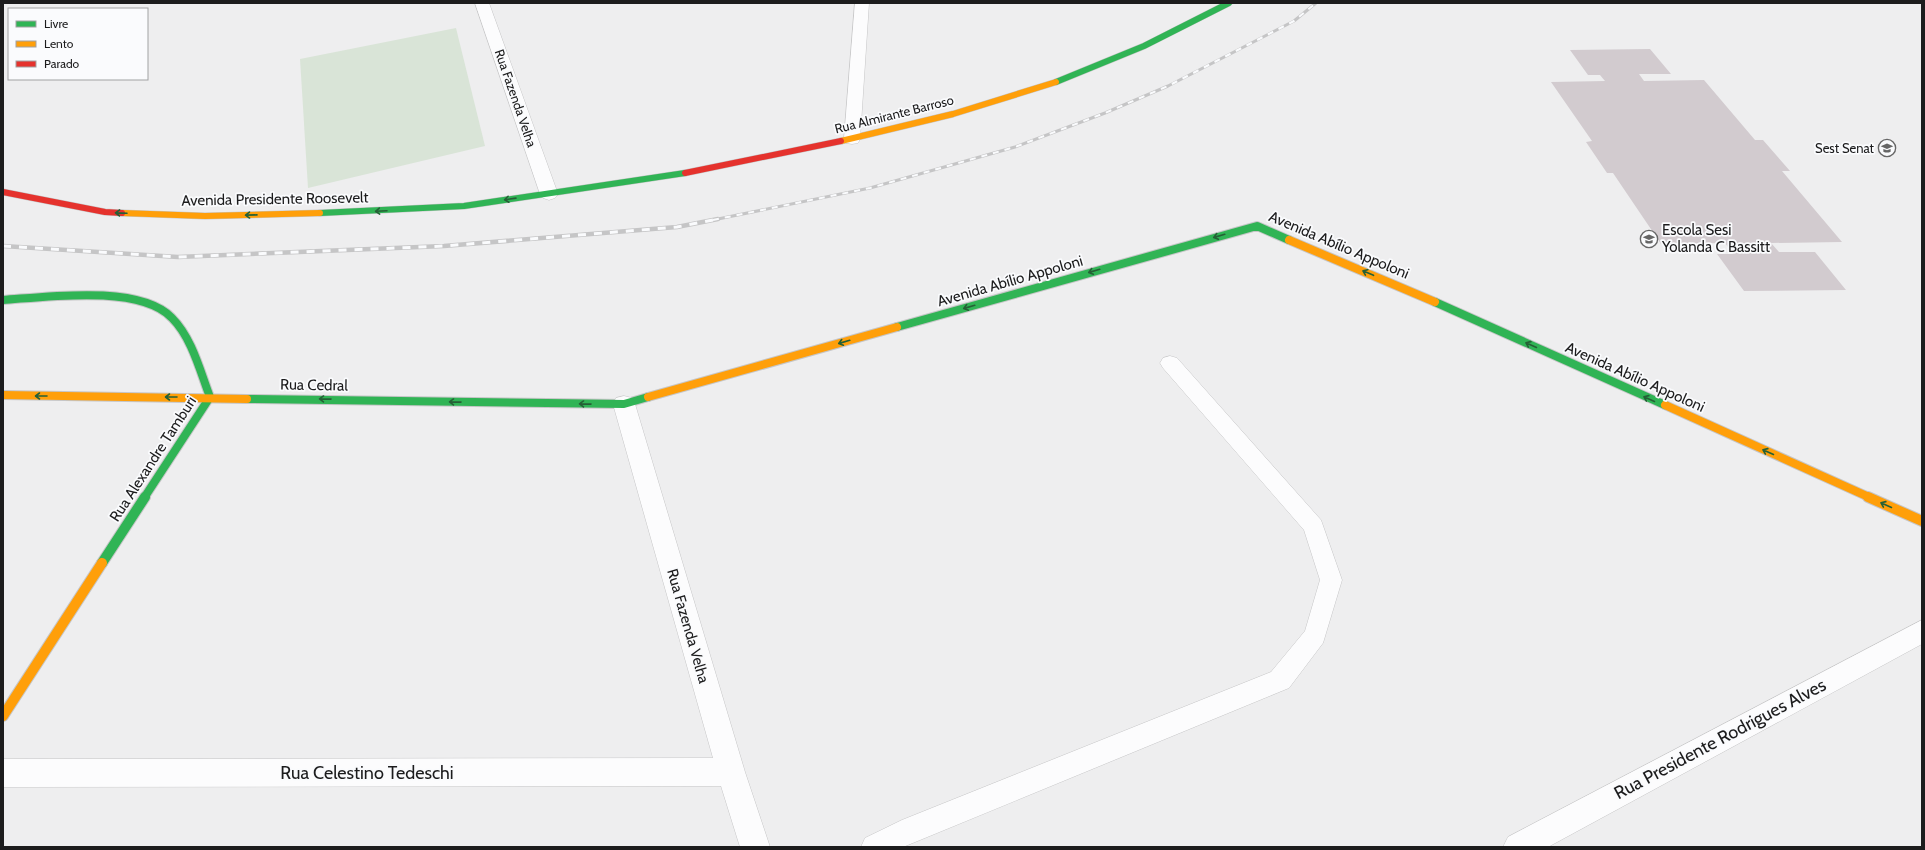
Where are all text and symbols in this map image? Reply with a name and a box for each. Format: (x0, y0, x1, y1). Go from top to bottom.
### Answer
legend (8, 8, 148, 80)
text: Livre (44, 16, 68, 31)
text: Lento (44, 36, 74, 51)
street label: Rua Fazenda Velha (492, 47, 540, 150)
text: Parado (44, 56, 80, 71)
street label: Rua Almirante Barroso (833, 91, 955, 137)
school or university icon: Sest Senat (1877, 138, 1897, 158)
place label: Sest Senat (1815, 140, 1875, 156)
street label: Avenida Presidente Roosevelt (181, 188, 369, 210)
one-way arrow (504, 195, 517, 203)
one-way arrow (375, 207, 388, 214)
street label: Avenida Abílio Appoloni (1266, 207, 1412, 283)
one-way arrow (115, 209, 128, 217)
one-way arrow (245, 211, 258, 219)
place label: Escola Sesi Yolanda C Bassitt (1661, 221, 1770, 256)
school or university icon: Escola Sesi Yolanda C Bassitt (1639, 229, 1659, 249)
one-way arrow (1213, 233, 1226, 240)
street label: Avenida Abílio Appoloni (935, 252, 1085, 310)
one-way arrow (1088, 268, 1101, 275)
one-way arrow (1363, 269, 1375, 276)
one-way arrow (963, 304, 976, 311)
street label: Avenida Abílio Appoloni (1563, 338, 1707, 416)
one-way arrow (838, 339, 851, 346)
one-way arrow (1525, 341, 1537, 348)
street label: Rua Cedral (280, 375, 348, 395)
one-way arrow (35, 392, 48, 399)
street label: Rua Alexandre Tamburi (106, 393, 200, 525)
one-way arrow (165, 393, 178, 401)
one-way arrow (1644, 394, 1656, 402)
one-way arrow (319, 395, 332, 403)
one-way arrow (449, 398, 462, 406)
one-way arrow (579, 400, 592, 408)
one-way arrow (1762, 448, 1774, 455)
one-way arrow (1881, 501, 1893, 508)
street label: Rua Fazenda Velha (663, 567, 713, 686)
street label: Rua Presidente Rodrigues Alves (1610, 674, 1830, 804)
street label: Rua Celestino Tedeschi (280, 762, 454, 784)

